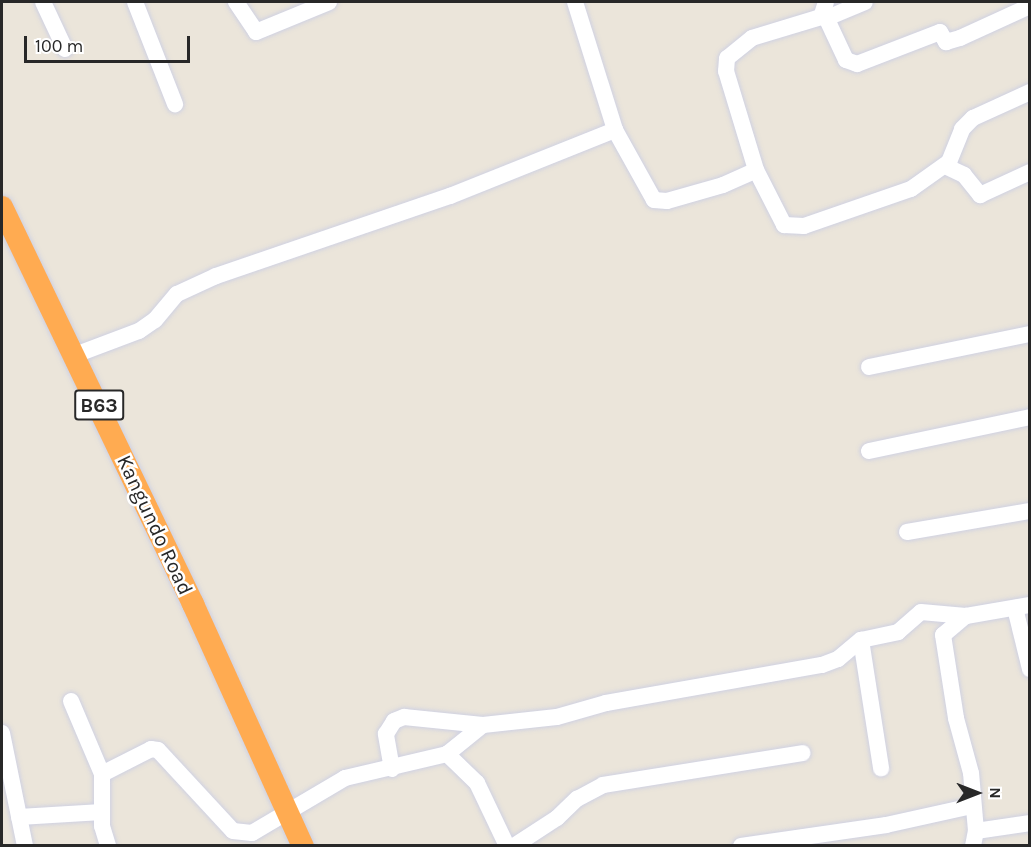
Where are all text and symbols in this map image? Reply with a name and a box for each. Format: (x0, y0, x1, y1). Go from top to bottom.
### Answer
scale bar (27, 24, 194, 62)
text: 100 m (35, 35, 83, 57)
road number: B63 (74, 388, 124, 422)
street label: Kangundo Road (112, 451, 198, 599)
north arrow (947, 763, 1007, 823)
text: N (986, 787, 1005, 799)

